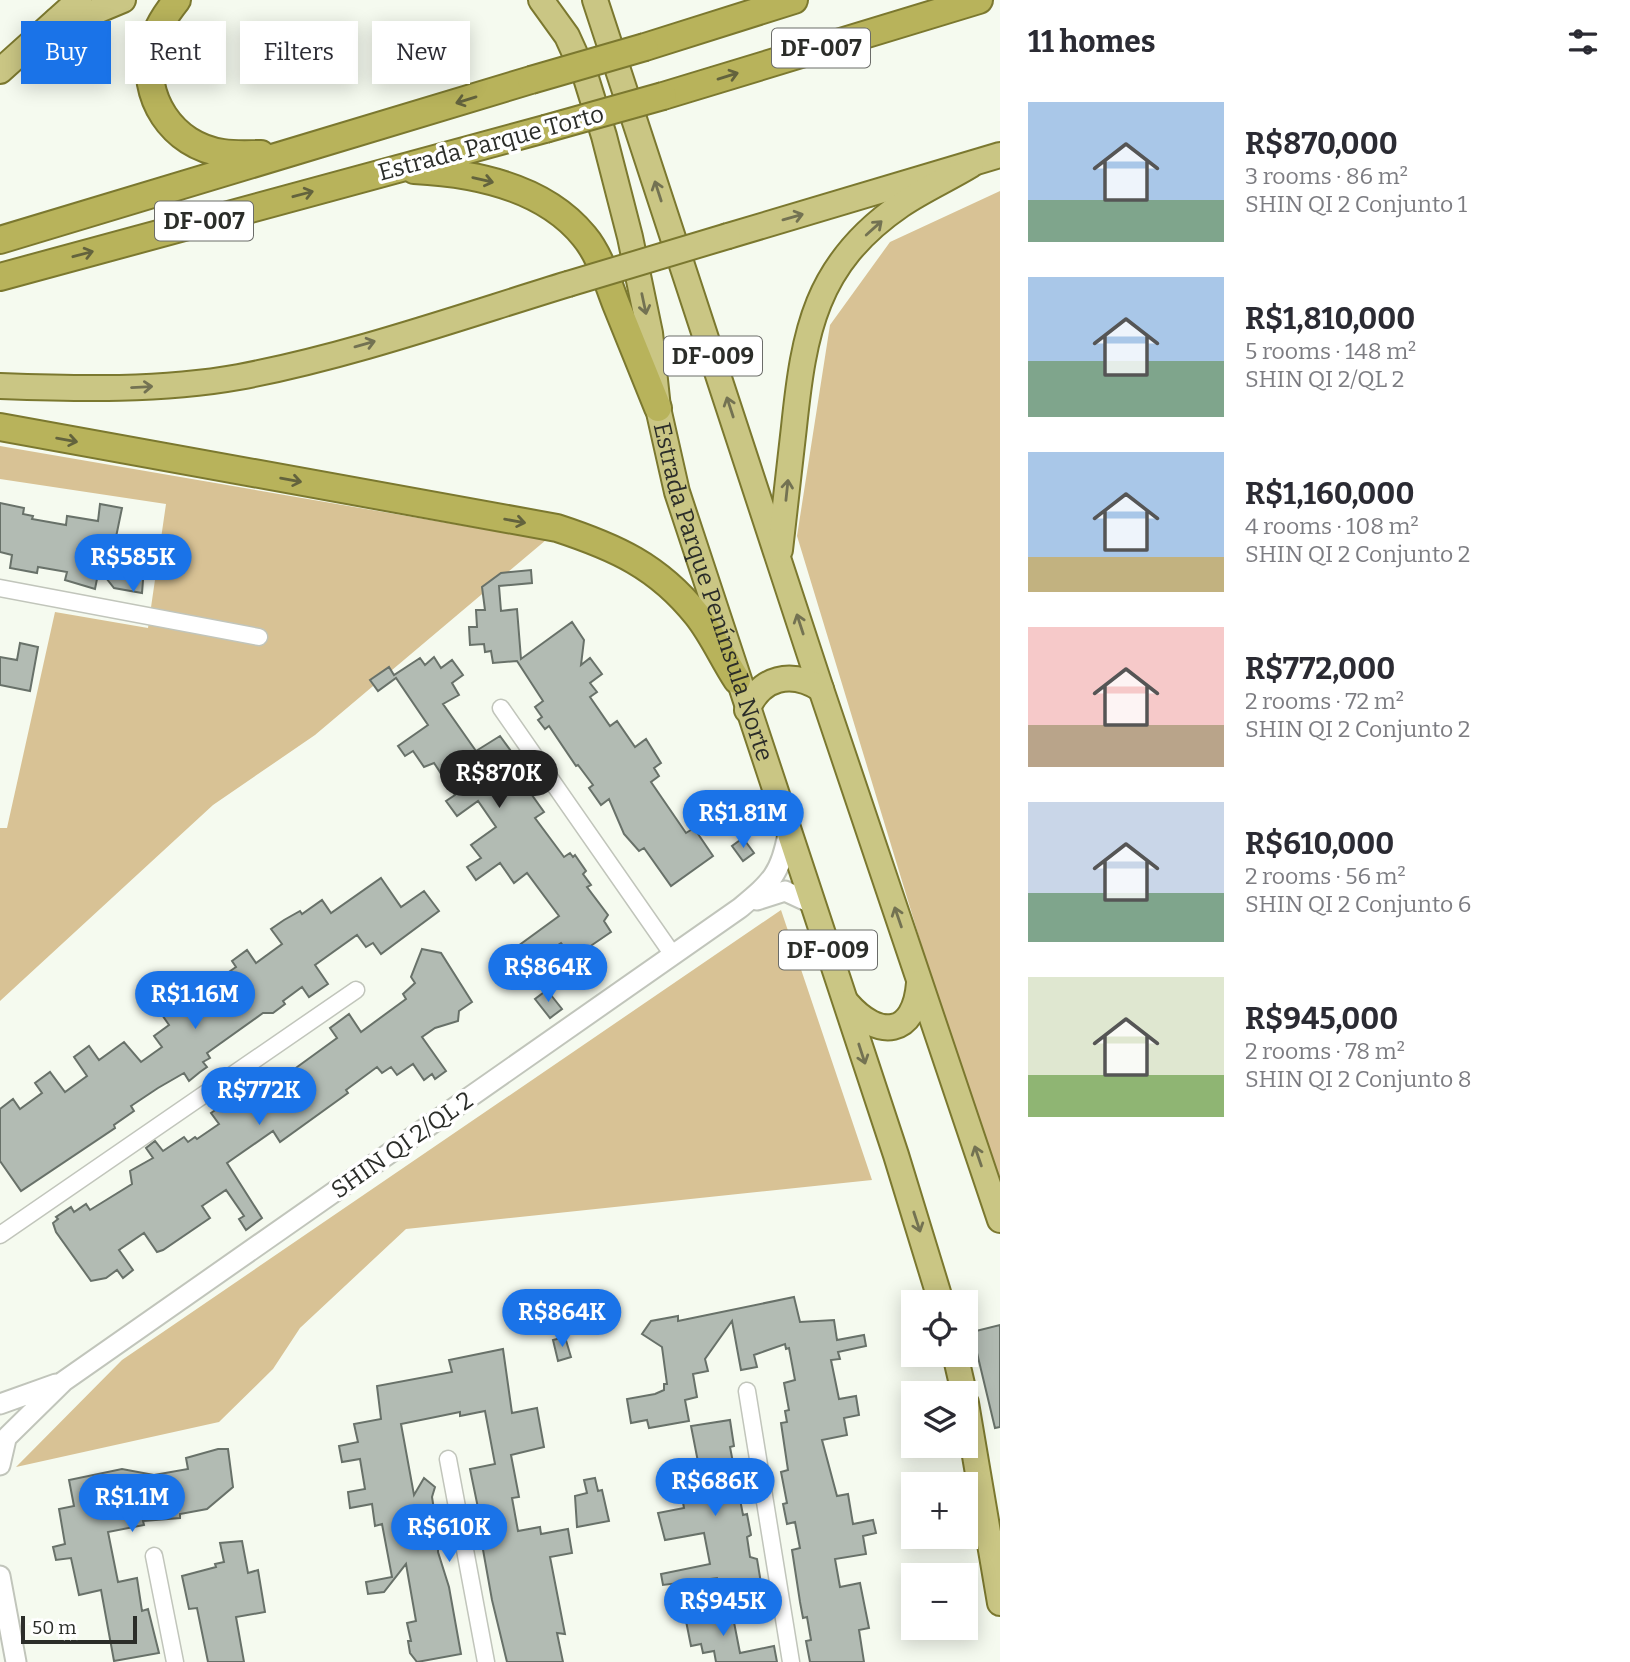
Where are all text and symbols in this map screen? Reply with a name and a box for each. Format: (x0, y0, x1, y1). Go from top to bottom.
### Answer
chip: Buy (21, 21, 111, 84)
chip: Rent (125, 21, 226, 84)
chip: Filters (240, 21, 358, 84)
chip: New (372, 21, 470, 84)
icon: filters (1564, 23, 1602, 61)
text: 11 homes (1028, 24, 1156, 60)
road number: DF-007 (772, 28, 870, 68)
one-way arrow (717, 69, 739, 82)
one-way arrow (455, 95, 477, 108)
street label: Estrada Parque Torto (375, 99, 607, 187)
text: R$870,000 (1245, 126, 1398, 162)
icon: home (1084, 130, 1168, 214)
text: 3 rooms · 86 m² (1245, 162, 1408, 190)
one-way arrow (471, 174, 494, 187)
one-way arrow (651, 181, 664, 203)
one-way arrow (291, 186, 313, 199)
text: SHIN QI 2 Conjunto 1 (1245, 190, 1467, 218)
road number: DF-007 (155, 202, 253, 241)
one-way arrow (782, 209, 804, 222)
one-way arrow (865, 220, 882, 237)
one-way arrow (71, 247, 94, 260)
one-way arrow (637, 292, 651, 315)
text: R$1,810,000 (1245, 301, 1415, 337)
icon: home (1084, 305, 1168, 389)
road number: DF-009 (664, 336, 762, 376)
one-way arrow (353, 337, 375, 350)
text: 5 rooms · 148 m² (1245, 337, 1416, 365)
text: SHIN QI 2/QL 2 (1245, 365, 1404, 393)
one-way arrow (130, 380, 153, 393)
one-way arrow (723, 397, 735, 419)
street label: Estrada Parque Península Norte (648, 420, 779, 765)
one-way arrow (55, 433, 78, 447)
one-way arrow (279, 474, 302, 487)
text: R$1,160,000 (1245, 476, 1414, 512)
one-way arrow (780, 479, 793, 502)
icon: home (1084, 480, 1168, 564)
text: 4 rooms · 108 m² (1245, 512, 1419, 540)
one-way arrow (503, 515, 526, 528)
pin: R$585K (76, 534, 190, 594)
text: SHIN QI 2 Conjunto 2 (1245, 540, 1470, 568)
text: R$585K (91, 543, 175, 571)
one-way arrow (793, 613, 806, 635)
text: R$772,000 (1245, 651, 1395, 687)
icon: home (1084, 655, 1168, 739)
text: 2 rooms · 72 m² (1245, 687, 1404, 715)
text: SHIN QI 2 Conjunto 2 (1245, 715, 1470, 743)
pin: R$870K (442, 750, 556, 810)
text: R$870K (456, 759, 542, 787)
pin: R$1.81M (678, 790, 808, 850)
text: R$1.81M (699, 799, 787, 827)
text: R$610,000 (1245, 826, 1394, 862)
icon: home (1084, 830, 1168, 914)
text: 2 rooms · 56 m² (1245, 862, 1406, 890)
text: SHIN QI 2 Conjunto 6 (1245, 890, 1471, 918)
one-way arrow (891, 907, 903, 929)
road number: DF-009 (779, 931, 877, 970)
pin: R$864K (491, 944, 605, 1004)
text: R$864K (504, 953, 592, 981)
pin: R$1.16M (130, 972, 260, 1031)
text: R$1.16M (151, 980, 239, 1008)
text: R$945,000 (1245, 1001, 1398, 1037)
icon: home (1084, 1005, 1168, 1089)
text: 2 rooms · 78 m² (1245, 1037, 1405, 1065)
one-way arrow (857, 1042, 870, 1064)
text: SHIN QI 2 Conjunto 8 (1245, 1065, 1472, 1093)
pin: R$772K (202, 1068, 316, 1127)
text: R$772K (217, 1076, 301, 1104)
street label: SHIN QI 2/QL 2 (326, 1086, 478, 1204)
one-way arrow (971, 1145, 983, 1167)
one-way arrow (912, 1211, 924, 1233)
pin: R$864K (505, 1290, 619, 1349)
map controls (901, 1290, 978, 1640)
button: locate (901, 1290, 978, 1367)
text: R$864K (518, 1298, 606, 1326)
button: layers (901, 1381, 978, 1458)
pin: R$686K (658, 1458, 772, 1518)
text: R$686K (672, 1467, 758, 1495)
button: + (901, 1472, 978, 1549)
pin: R$1.1M (75, 1474, 189, 1534)
text: R$1.1M (95, 1483, 169, 1511)
pin: R$610K (392, 1504, 506, 1564)
text: R$610K (407, 1513, 491, 1541)
button: − (901, 1563, 978, 1640)
pin: R$945K (666, 1578, 780, 1638)
text: R$945K (680, 1587, 766, 1615)
scale bar (21, 1613, 136, 1645)
text: 50 m (32, 1616, 76, 1639)

